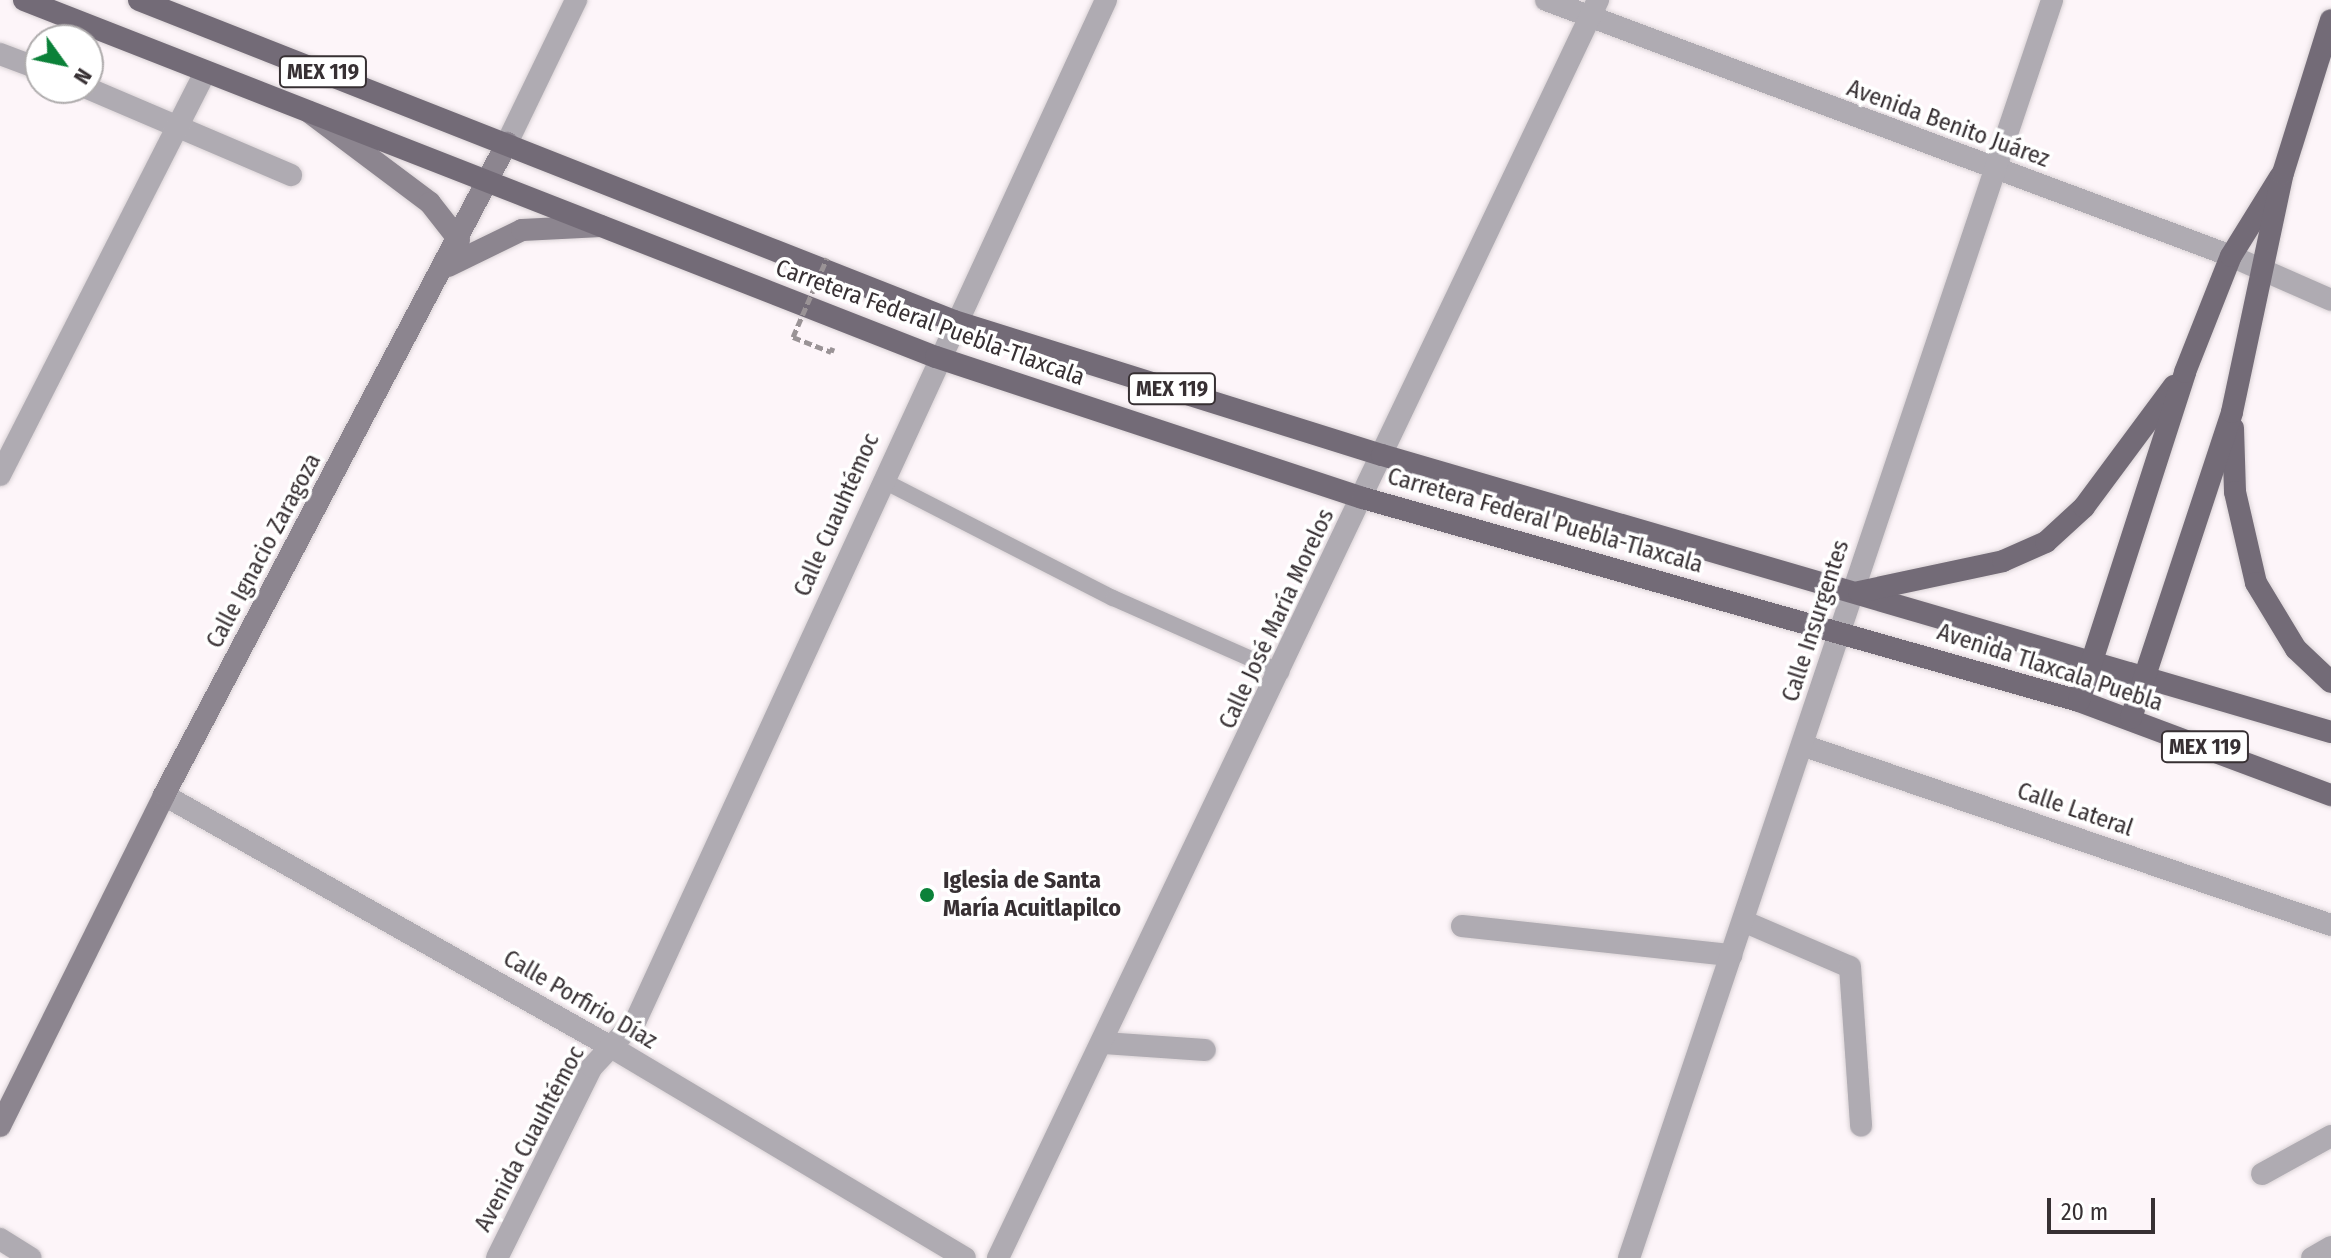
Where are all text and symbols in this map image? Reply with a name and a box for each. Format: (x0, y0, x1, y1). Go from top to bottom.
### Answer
north arrow (24, 24, 104, 104)
road number: MEX 119 (277, 54, 369, 90)
text: N (68, 63, 98, 89)
street label: Avenida Benito Juárez (1843, 74, 2053, 174)
street label: Carretera Federal Puebla-Tlaxcala (772, 254, 1088, 392)
road number: MEX 119 (1126, 371, 1218, 407)
street label: Calle Cuauhtémoc (788, 429, 886, 601)
street label: Calle Ignacio Zaragoza (201, 449, 327, 653)
street label: Carretera Federal Puebla-Tlaxcala (1384, 462, 1706, 580)
street label: Calle José María Morelos (1213, 504, 1341, 734)
street label: Calle Insurgentes (1776, 537, 1856, 705)
street label: Avenida Tlaxcala Puebla (1934, 618, 2166, 718)
road number: MEX 119 (2159, 729, 2251, 765)
street label: Calle Lateral (2013, 777, 2137, 843)
place label: Iglesia de Santa María Acuitlapilco (943, 867, 1121, 923)
marker: Iglesia de Santa María Acuitlapilco (918, 886, 936, 904)
street label: Calle Porfirio Díaz (498, 944, 662, 1056)
street label: Avenida Cuauhtémoc (469, 1041, 591, 1237)
scale bar (2051, 1182, 2159, 1232)
text: 20 m (2061, 1198, 2108, 1226)

